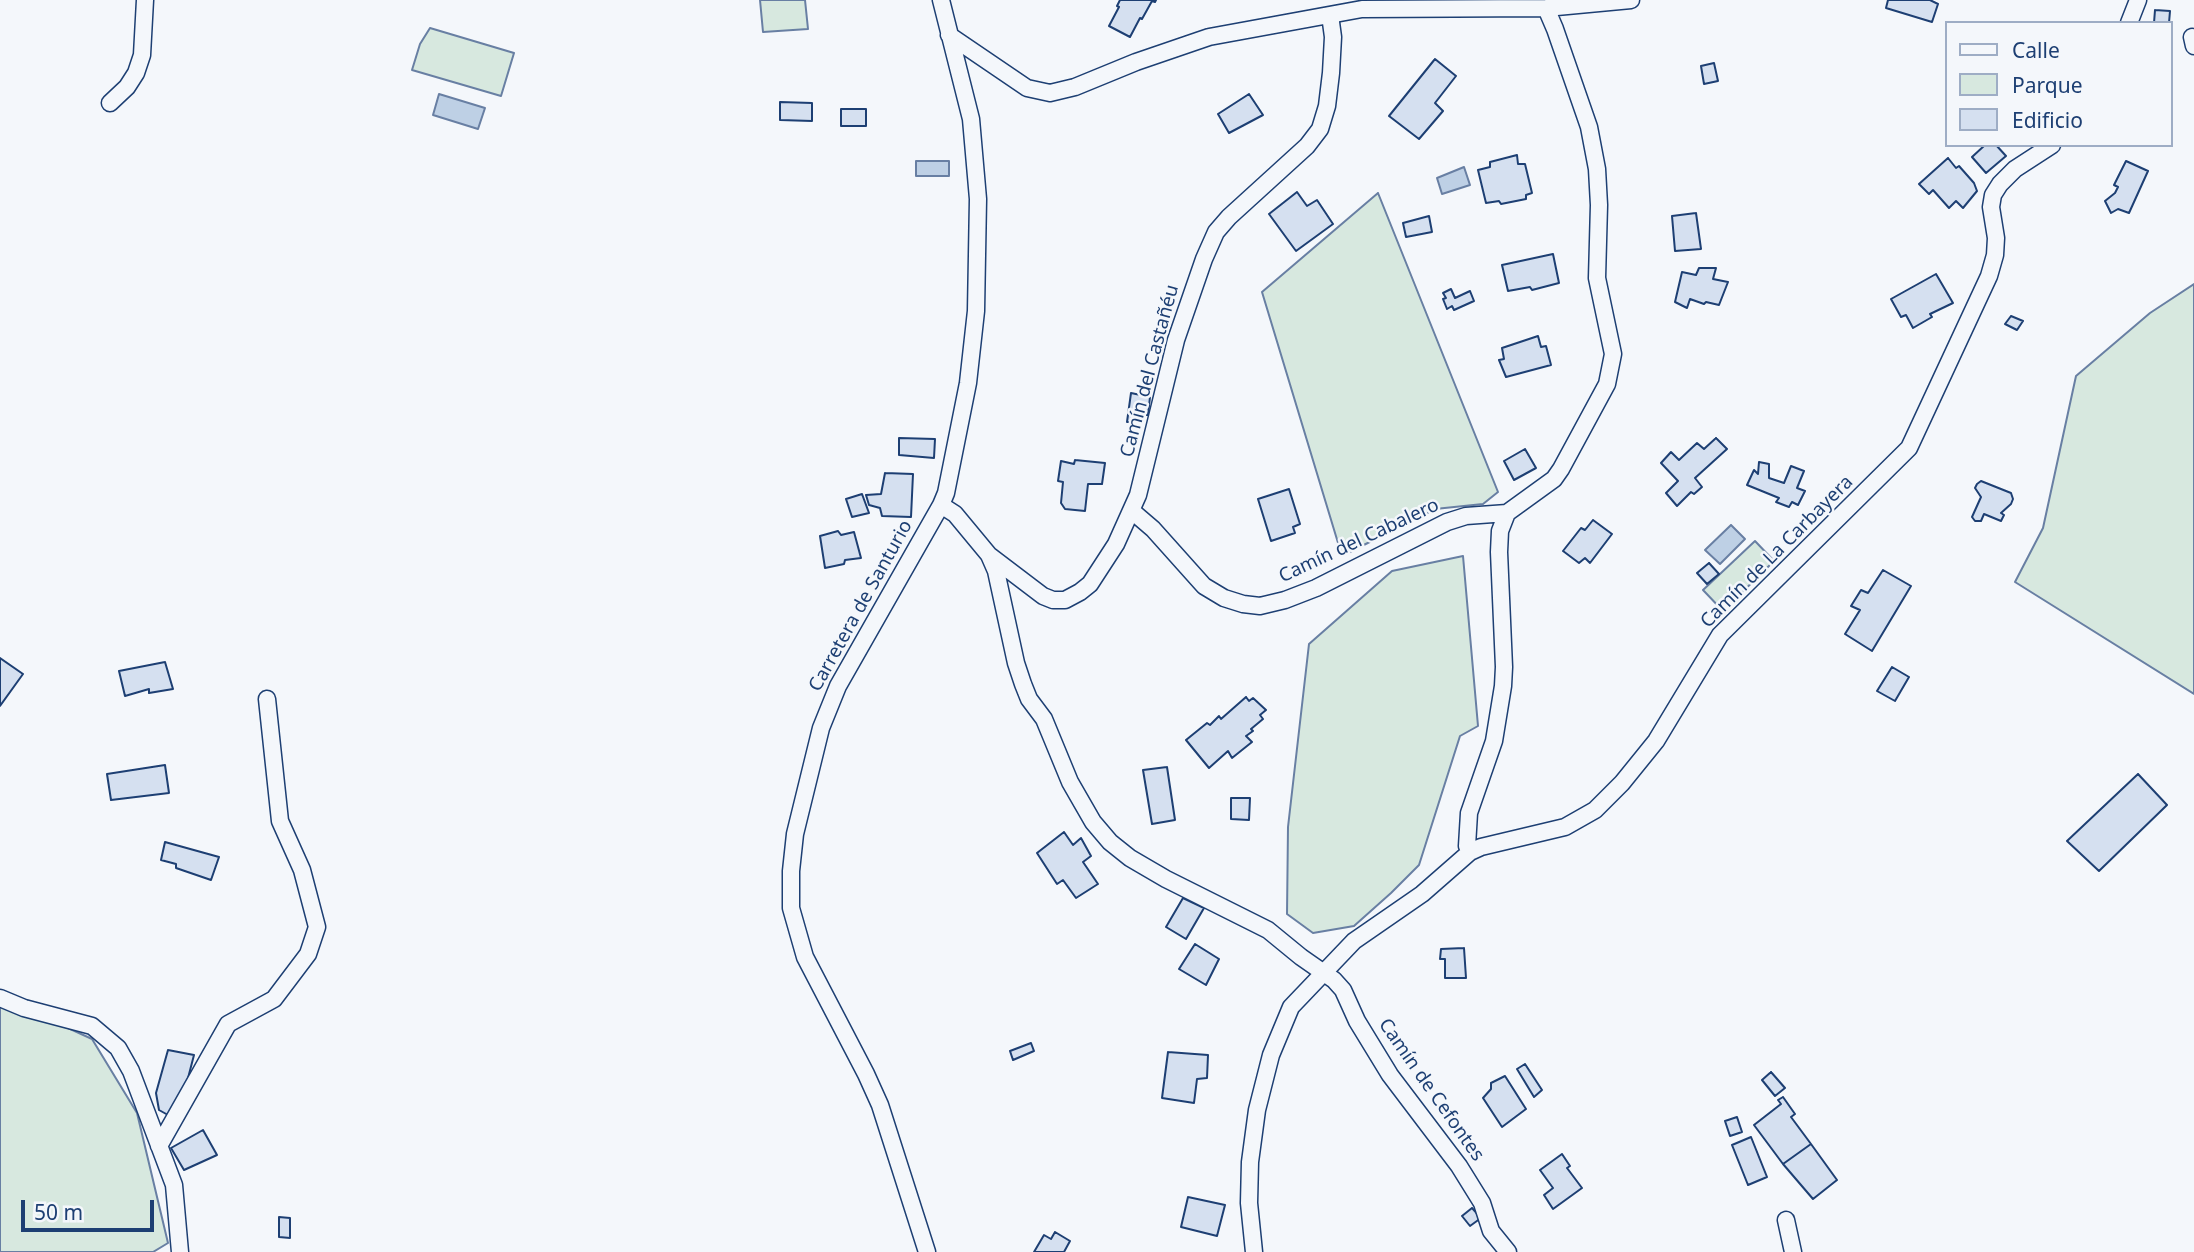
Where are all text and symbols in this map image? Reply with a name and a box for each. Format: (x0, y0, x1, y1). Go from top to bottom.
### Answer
legend (1946, 21, 2173, 147)
text: Calle (2012, 36, 2060, 64)
text: Parque (2012, 71, 2082, 99)
text: Edificio (2012, 106, 2083, 134)
street label: Camín del Castañéu (1116, 282, 1184, 460)
street label: Camín de La Carbayera (1696, 471, 1858, 633)
street label: Camín del Cabalero (1275, 494, 1443, 588)
street label: Carretera de Santurio (804, 516, 918, 696)
street label: Camín de Cefontes (1373, 1014, 1489, 1166)
scale bar (24, 1186, 158, 1230)
text: 50 m (34, 1198, 83, 1226)

